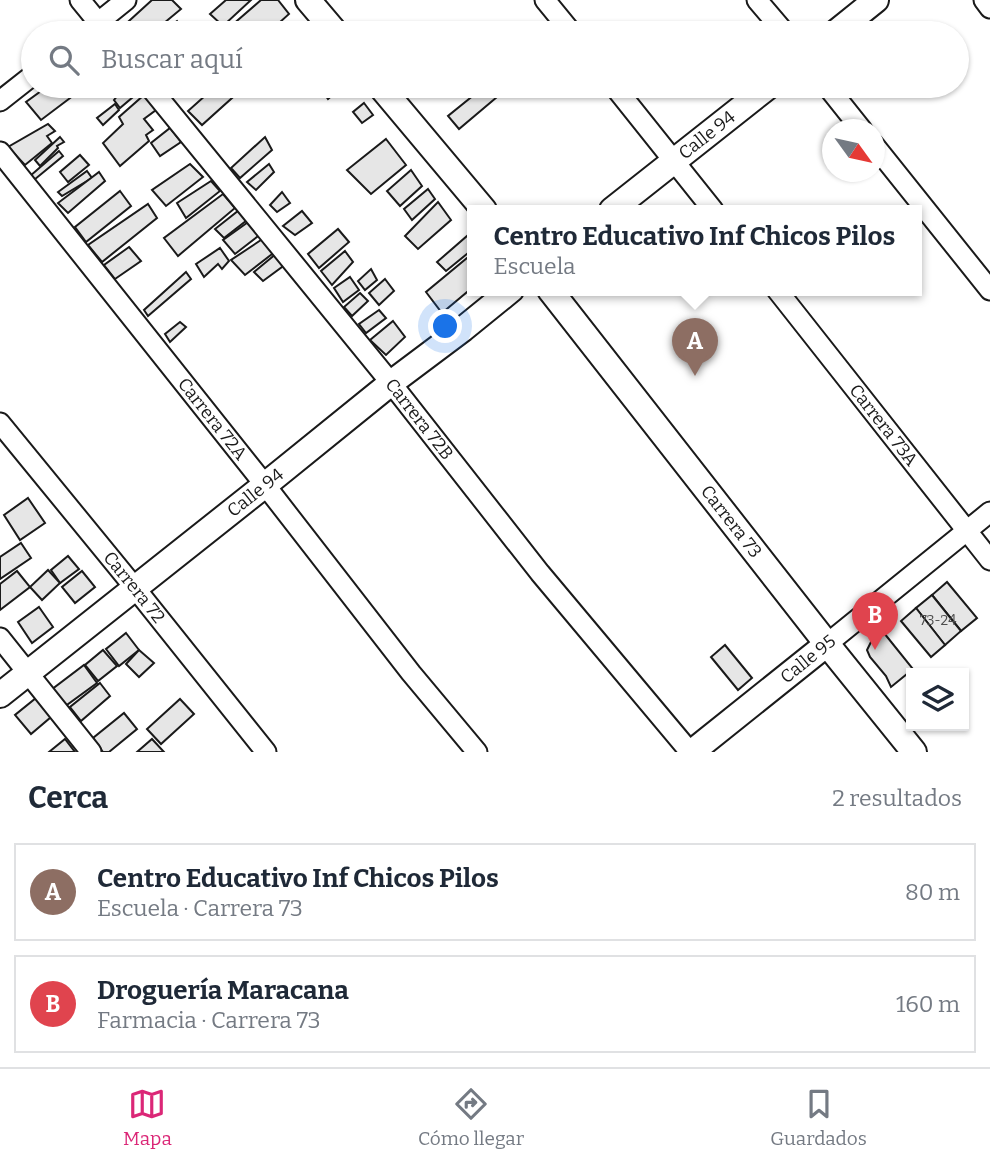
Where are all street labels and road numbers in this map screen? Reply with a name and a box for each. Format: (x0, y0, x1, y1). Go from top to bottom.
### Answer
street label: Calle 94 (674, 106, 740, 164)
street label: Carrera 72A (173, 373, 252, 464)
street label: Carrera 72B (381, 374, 458, 464)
street label: Carrera 73A (845, 380, 923, 471)
street label: Calle 94 (223, 463, 289, 522)
street label: Carrera 73 (696, 481, 766, 562)
street label: Carrera 72 (99, 547, 170, 627)
street label: Calle 95 (776, 630, 840, 688)

